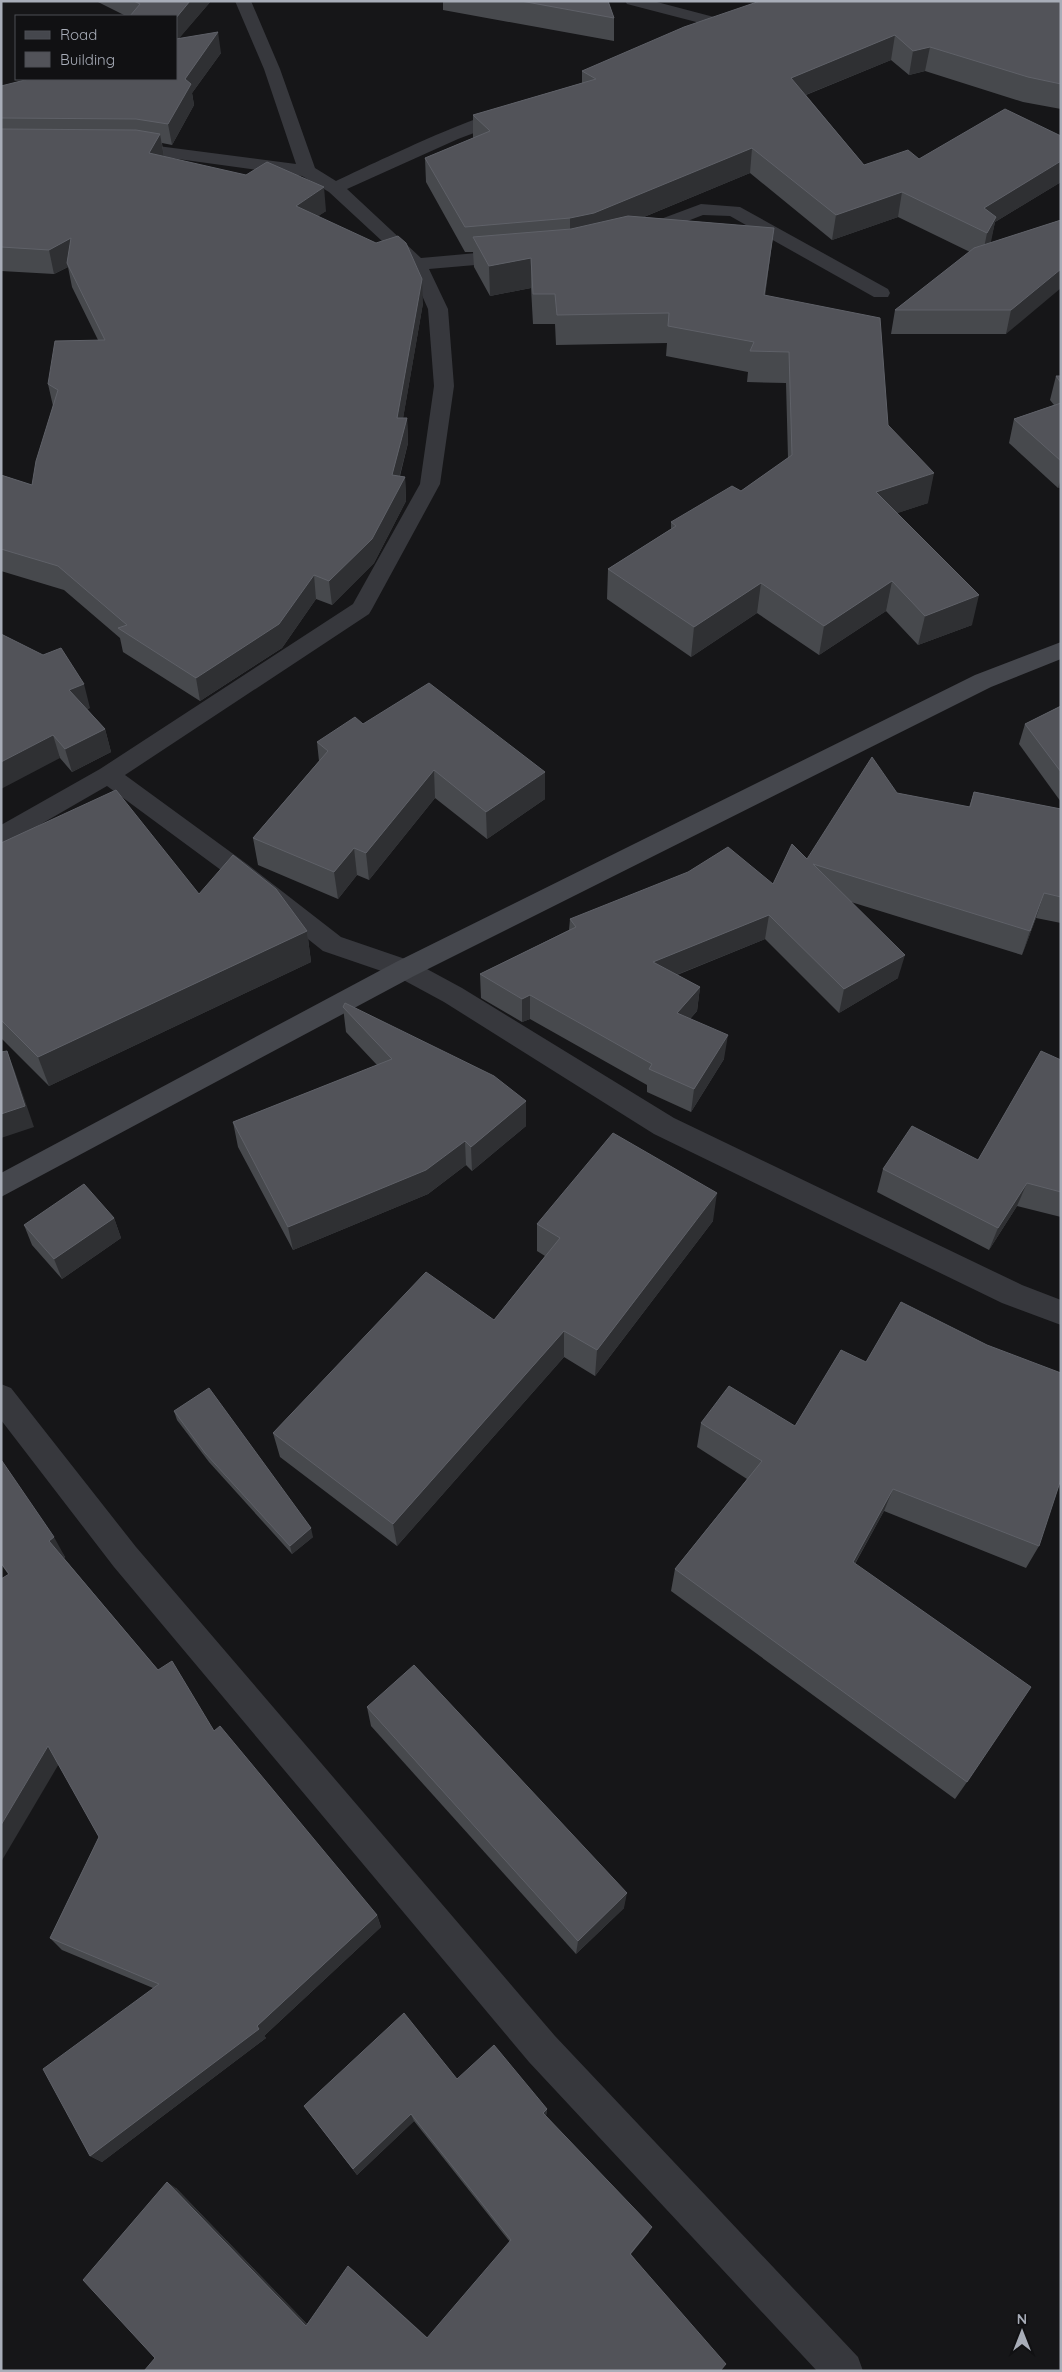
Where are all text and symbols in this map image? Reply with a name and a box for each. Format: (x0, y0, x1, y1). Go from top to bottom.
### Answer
legend (15, 15, 178, 80)
text: Road (60, 25, 97, 44)
text: Building (60, 50, 115, 69)
north arrow (997, 2307, 1047, 2357)
text: N (1017, 2310, 1027, 2328)

